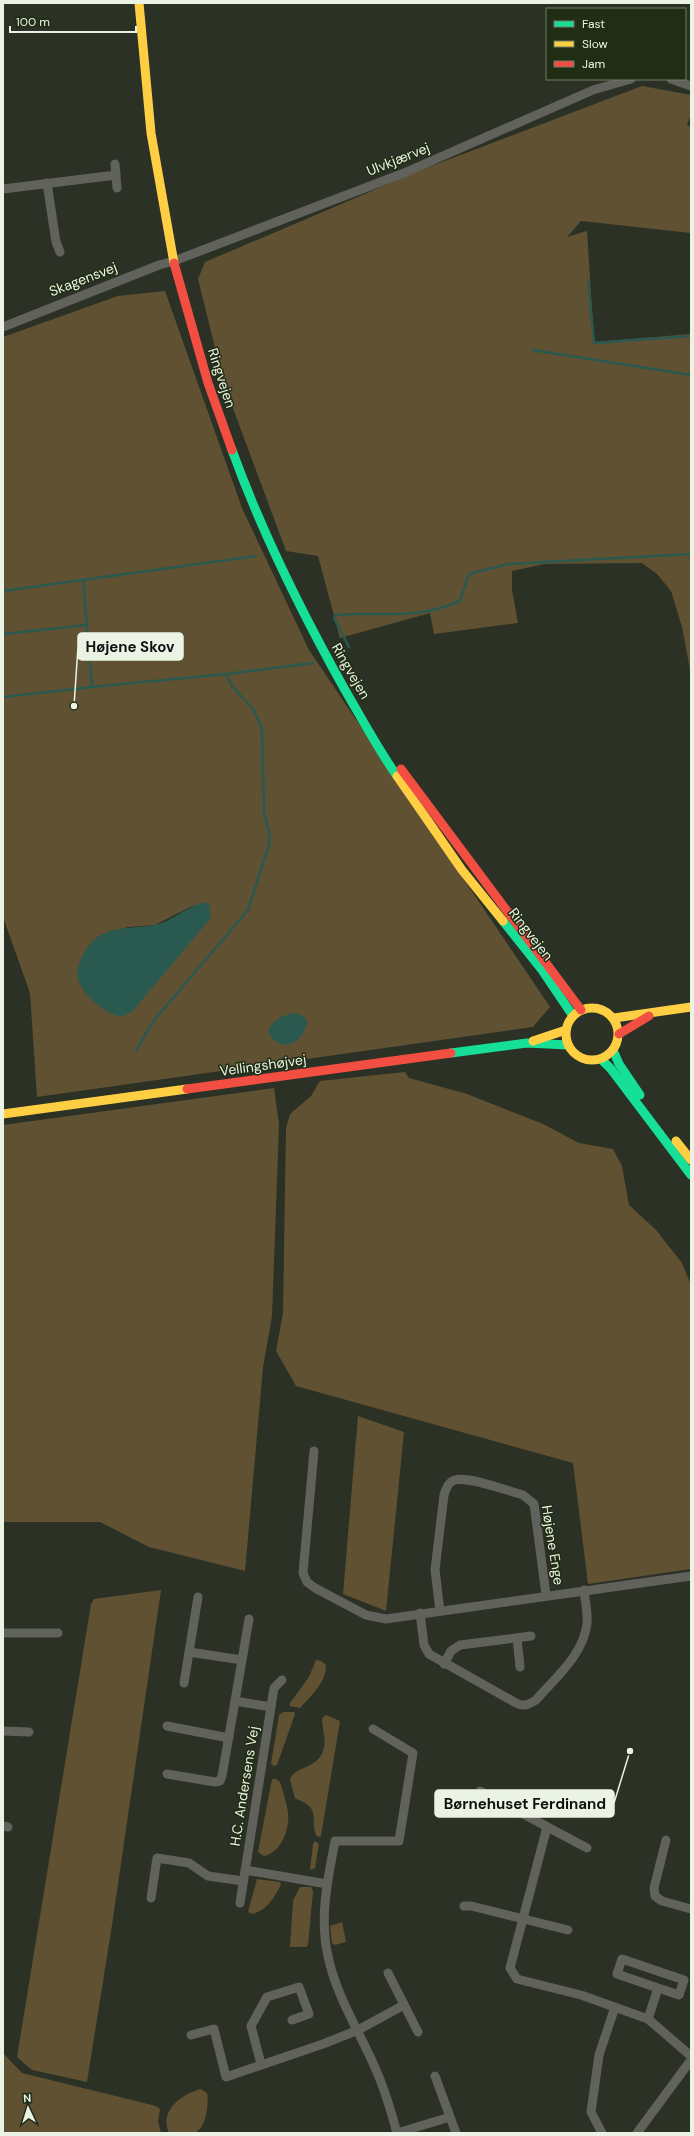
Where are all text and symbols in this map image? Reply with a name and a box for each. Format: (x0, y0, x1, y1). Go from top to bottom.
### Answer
scale bar (10, 8, 136, 34)
legend (546, 8, 686, 80)
text: 100 m (16, 14, 50, 30)
text: Fast (582, 16, 605, 32)
text: Slow (582, 36, 608, 52)
text: Jam (582, 56, 605, 72)
street label: Ulvkjærvej (364, 138, 432, 180)
street label: Skagensvej (46, 258, 120, 300)
street label: Ringvejen (204, 346, 240, 410)
callout: Højene Skov (78, 633, 183, 660)
text: Højene Skov (86, 637, 175, 657)
street label: Ringvejen (328, 640, 374, 702)
street label: Ringvejen (505, 904, 557, 964)
street label: Vellingshøjvej (219, 1050, 307, 1080)
street label: Højene Enge (538, 1504, 568, 1586)
street label: H.C. Andersens Vej (226, 1725, 262, 1847)
callout: Børnehuset Ferdinand (435, 1790, 614, 1817)
text: Børnehuset Ferdinand (444, 1794, 606, 1814)
north arrow (8, 2088, 48, 2128)
text: N (23, 2091, 32, 2105)

